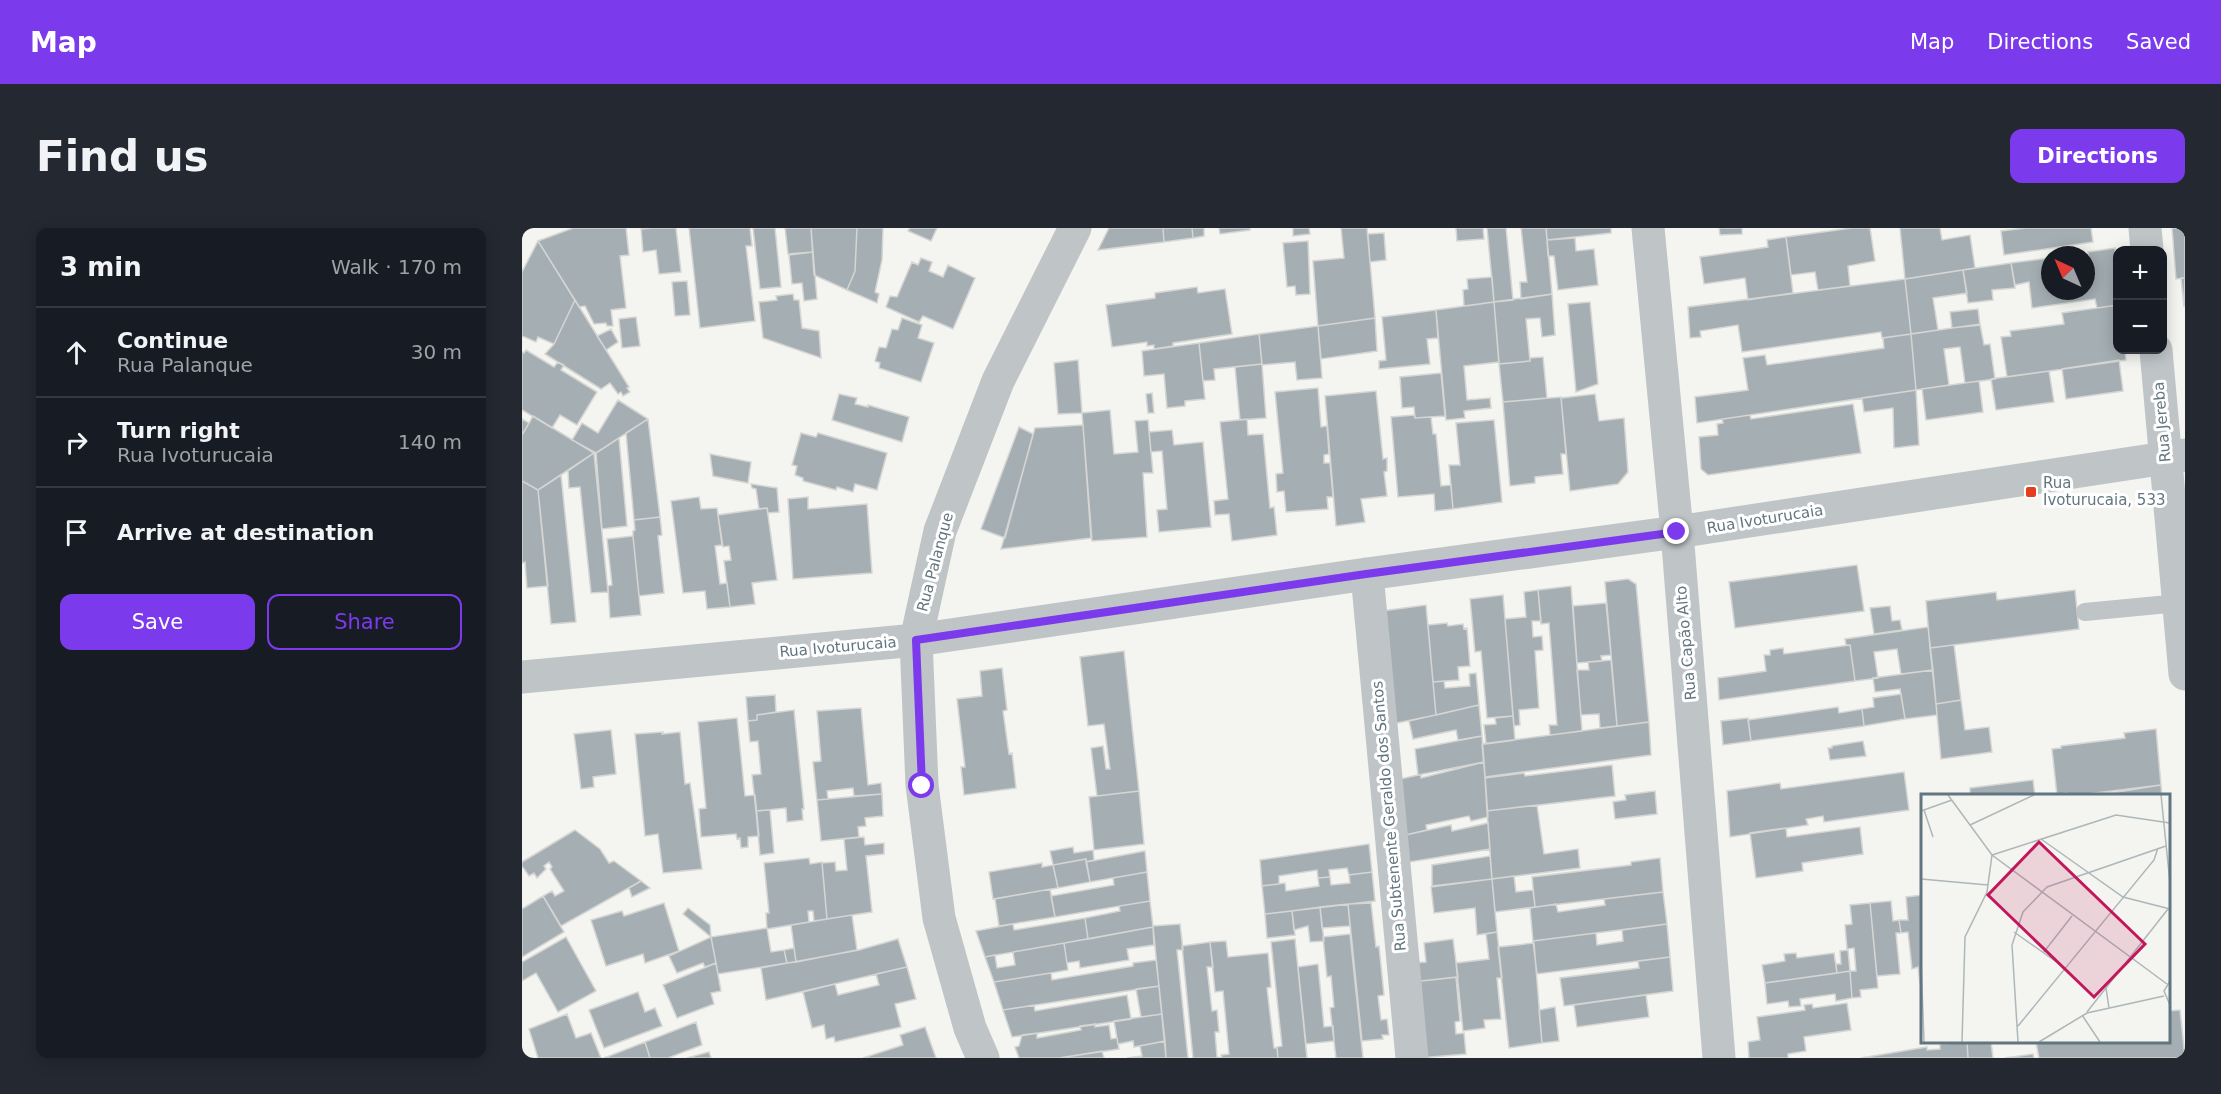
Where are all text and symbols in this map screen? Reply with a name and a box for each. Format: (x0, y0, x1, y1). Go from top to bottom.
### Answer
text: Map (30, 26, 97, 59)
text: Map (1910, 30, 1954, 54)
text: Directions (1987, 30, 2093, 54)
text: Saved (2126, 30, 2191, 54)
button: Directions (2010, 129, 2185, 183)
text: Find us (36, 132, 209, 181)
north arrow (2041, 246, 2095, 300)
map controls (2113, 246, 2167, 354)
button: + (2113, 246, 2167, 300)
text: 3 min (60, 252, 142, 282)
text: Walk · 170 m (331, 255, 462, 279)
button: − (2113, 300, 2167, 354)
text: Continue (117, 328, 228, 353)
icon: ahead (60, 336, 93, 369)
text: 30 m (411, 340, 462, 364)
text: Rua Palanque (117, 353, 253, 377)
street label: Rua Jereba (2150, 381, 2174, 463)
text: Turn right (117, 418, 240, 443)
icon: right (60, 426, 93, 459)
text: 140 m (398, 430, 462, 454)
text: Rua Ivoturucaia (117, 443, 274, 467)
place label: Rua Ivoturucaia, 533 (2043, 474, 2166, 509)
marker: Rua Ivoturucaia, 533 (2024, 485, 2038, 499)
street label: Rua Ivoturucaia (1706, 501, 1824, 537)
street label: Rua Palanque (913, 510, 957, 614)
icon: arrive (60, 516, 93, 549)
route end (1663, 518, 1689, 544)
text: Arrive at destination (117, 520, 374, 545)
street label: Rua Capão Alto (1672, 585, 1700, 701)
button: Save (60, 594, 255, 650)
button: Share (267, 594, 462, 650)
street label: Rua Ivoturucaia (779, 633, 897, 661)
street label: Rua Subtenente Geraldo dos Santos (1368, 680, 1410, 952)
route start (908, 772, 934, 798)
inset map (1921, 794, 2170, 1043)

